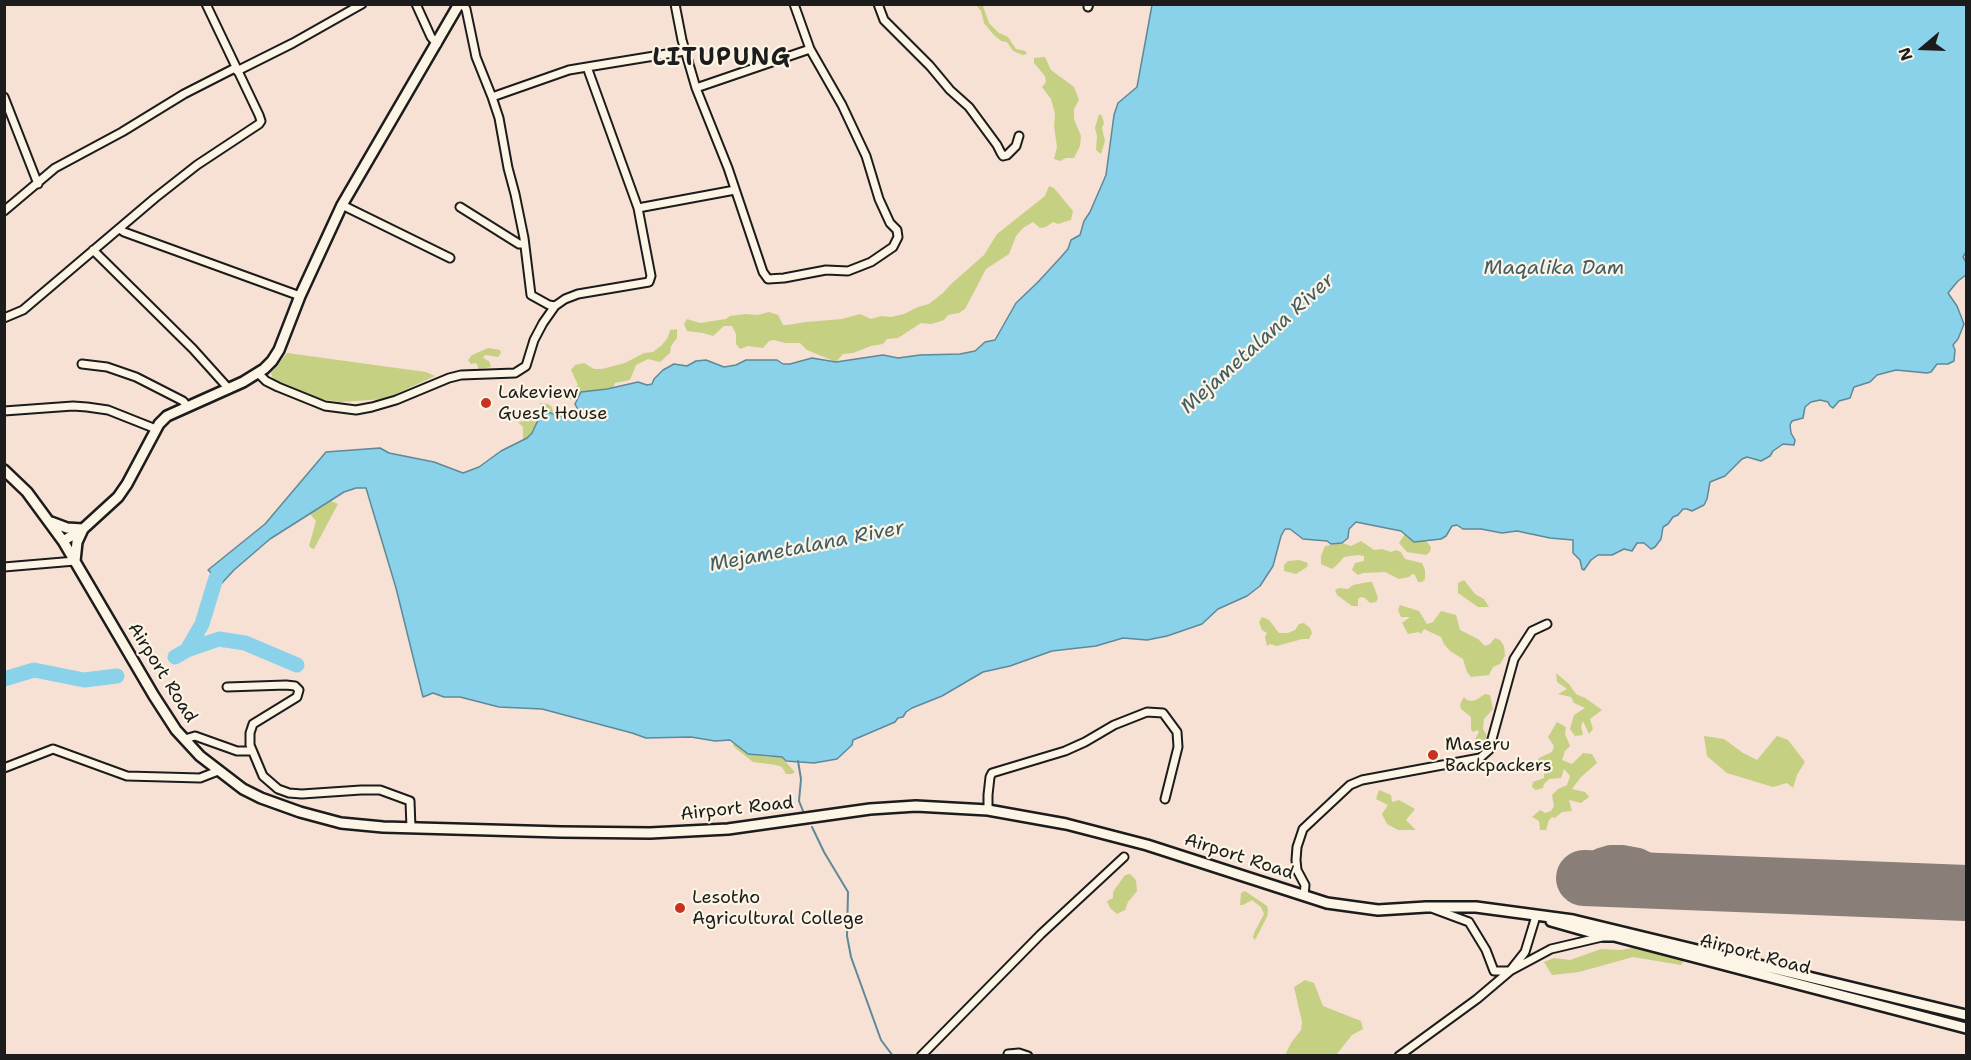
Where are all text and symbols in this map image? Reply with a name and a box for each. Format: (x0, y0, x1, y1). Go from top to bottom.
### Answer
north arrow (1893, 18, 1953, 78)
district label: LITUPUNG (653, 45, 791, 73)
text: N (1894, 45, 1918, 63)
water label: Maqalika Dam (1484, 257, 1624, 281)
water label: Mejametalana River (1176, 269, 1340, 419)
place label: Lakeview Guest House (498, 382, 607, 424)
marker: Lakeview Guest House (479, 396, 493, 410)
water label: Mejametalana River (707, 516, 907, 578)
street label: Airport Road (123, 619, 201, 727)
place label: Maseru Backpackers (1445, 734, 1552, 777)
marker: Maseru Backpackers (1426, 748, 1440, 762)
street label: Airport Road (679, 792, 795, 826)
street label: Airport Road (1182, 829, 1296, 885)
place label: Lesotho Agricultural College (692, 887, 864, 930)
marker: Lesotho Agricultural College (673, 901, 687, 915)
street label: Airport Road (1697, 930, 1813, 980)

